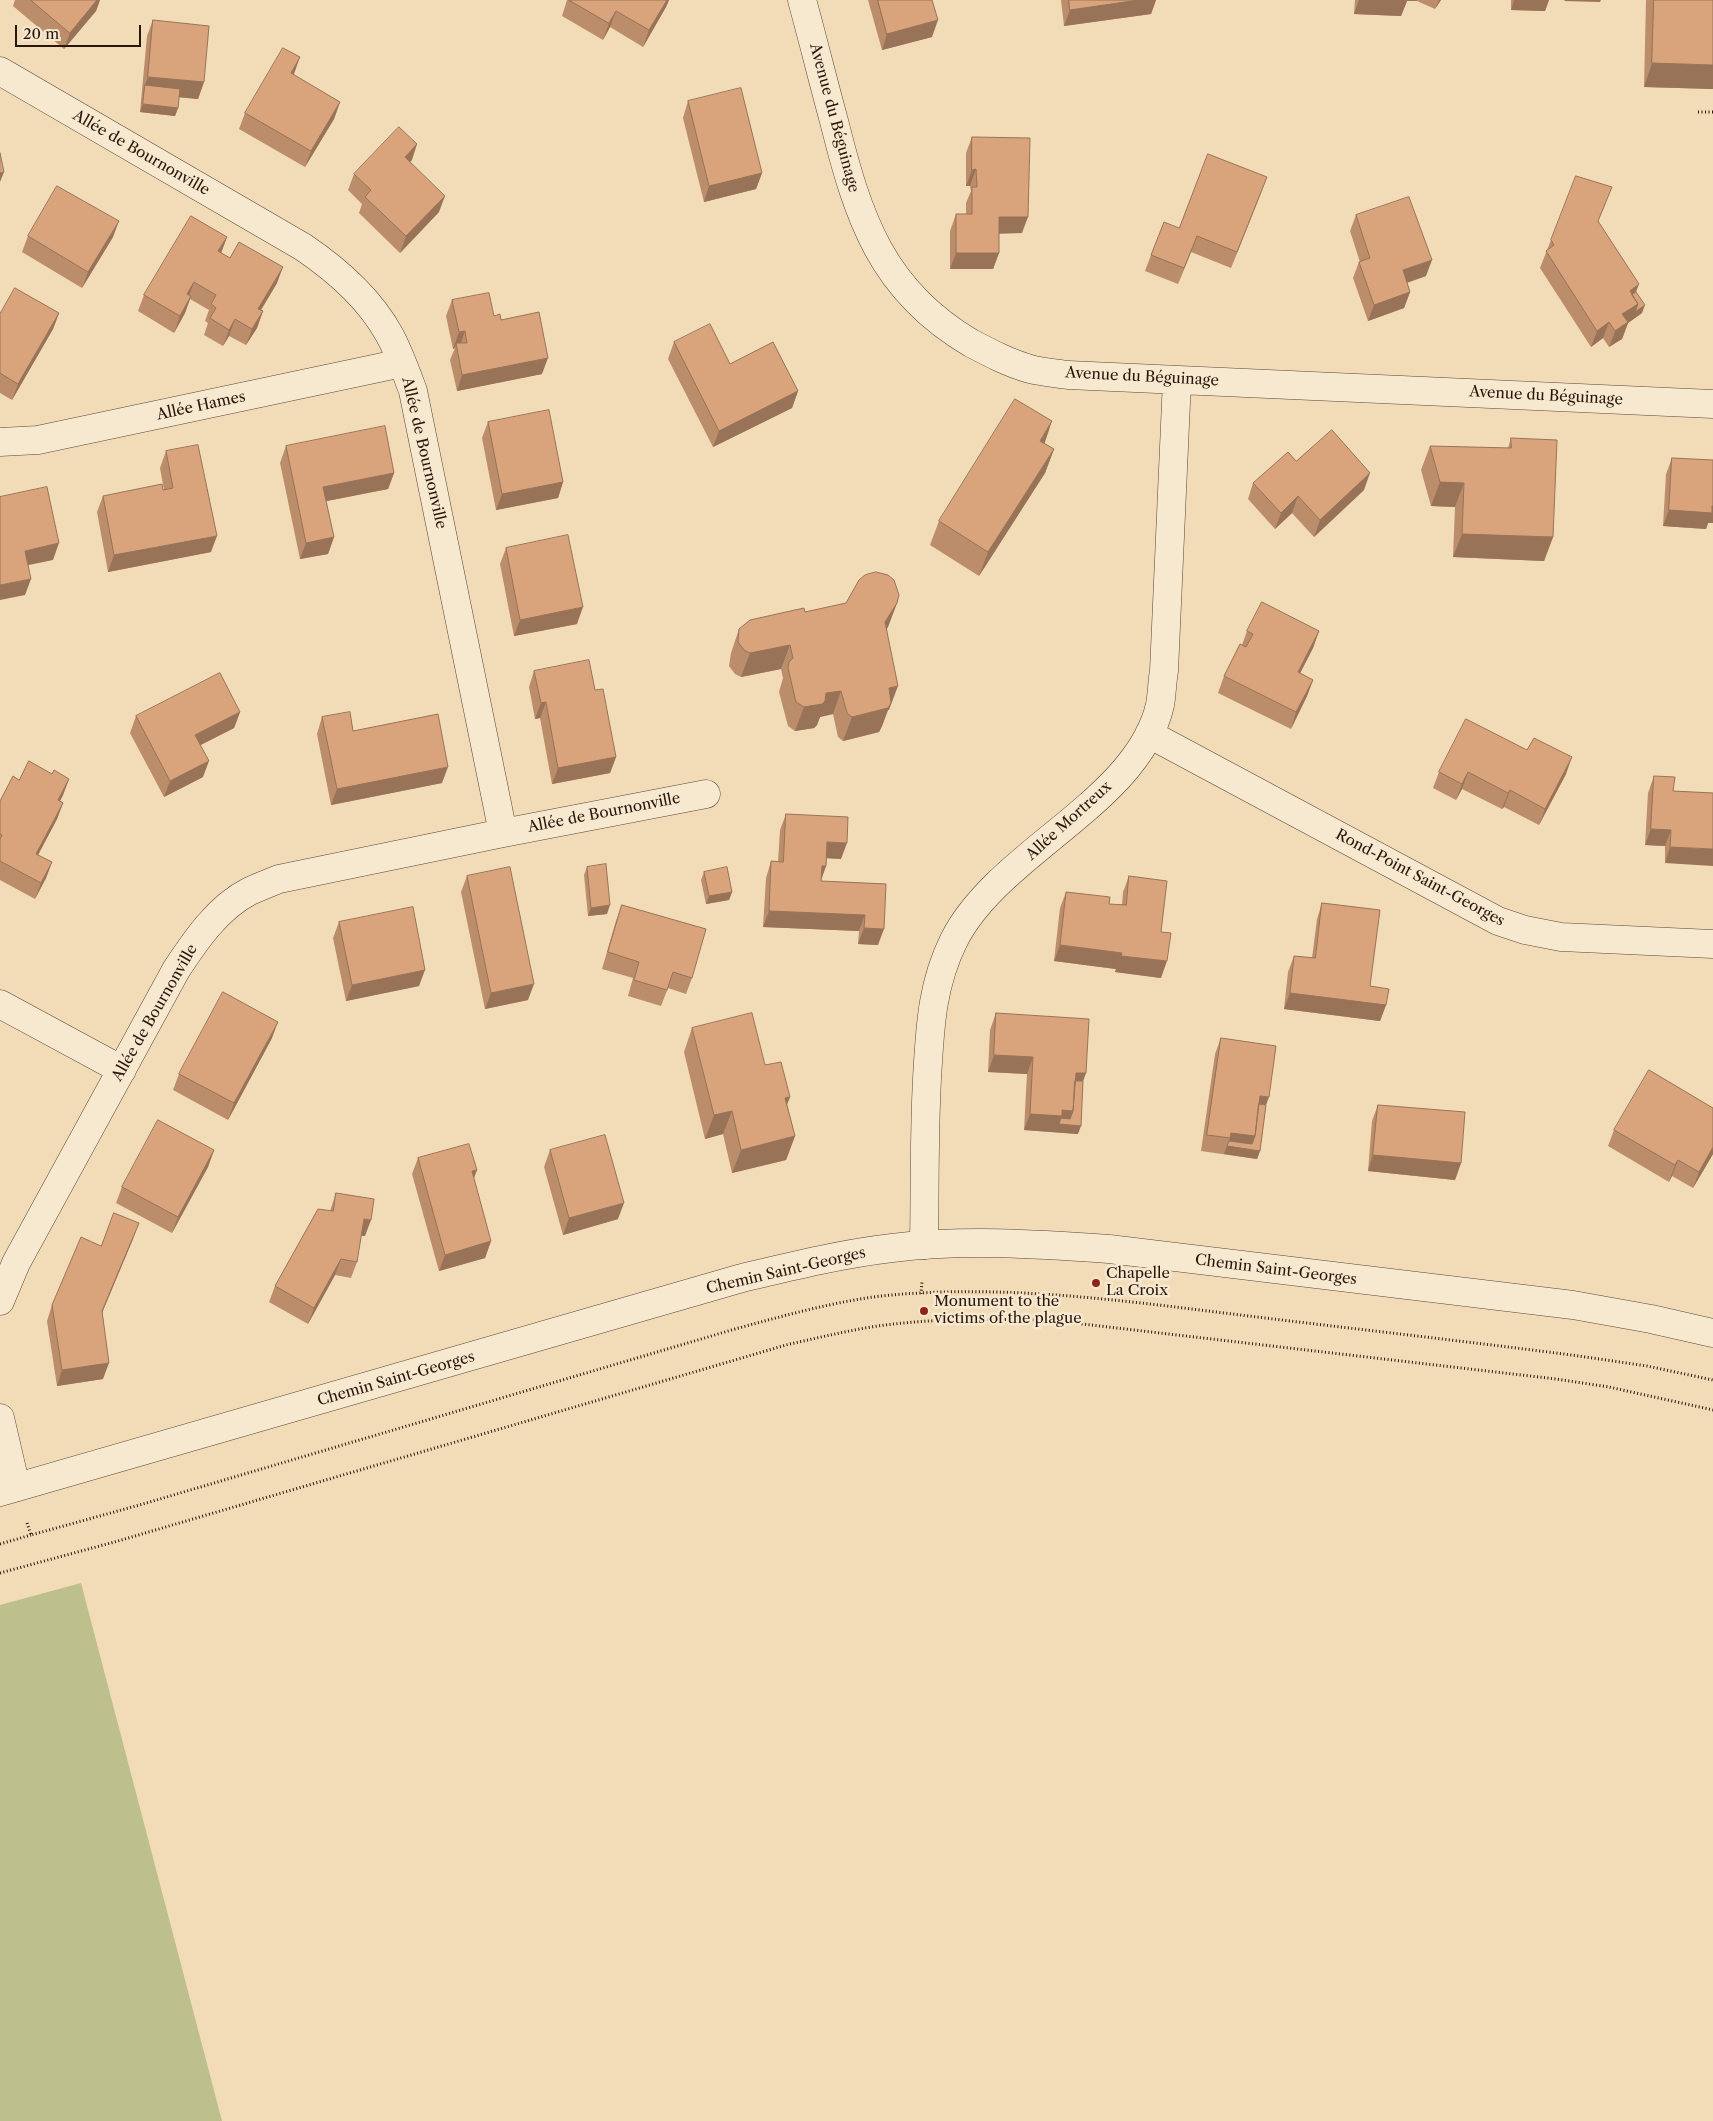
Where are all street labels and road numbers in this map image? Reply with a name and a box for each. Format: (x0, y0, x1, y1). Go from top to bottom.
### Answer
street label: Avenue du Béguinage (805, 41, 863, 195)
street label: Allée de Bournonville (69, 106, 213, 200)
street label: Avenue du Béguinage (1065, 364, 1219, 390)
street label: Allée de Bournonville (398, 375, 450, 531)
street label: Avenue du Béguinage (1469, 383, 1623, 409)
street label: Allée Hames (155, 388, 247, 424)
street label: Allée Mortreux (1023, 778, 1115, 864)
street label: Allée de Bournonville (526, 789, 682, 837)
street label: Rond-Point Saint-Georges (1332, 826, 1508, 930)
street label: Allée de Bournonville (108, 941, 202, 1085)
street label: Chemin Saint-Georges (705, 1244, 867, 1298)
street label: Chemin Saint-Georges (1194, 1251, 1358, 1289)
street label: Chemin Saint-Georges (315, 1348, 477, 1410)

